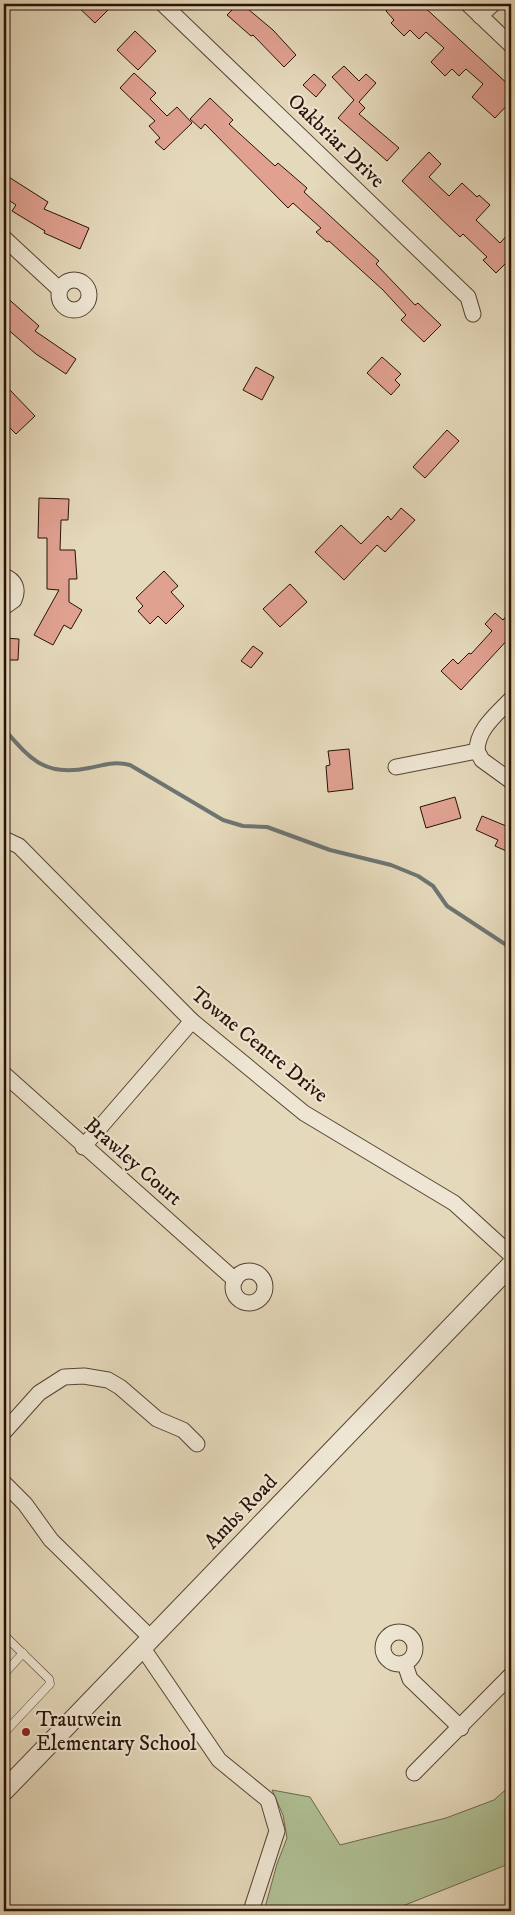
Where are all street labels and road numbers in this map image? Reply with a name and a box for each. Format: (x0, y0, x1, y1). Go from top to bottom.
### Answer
street label: Oakbriar Drive (282, 88, 390, 194)
street label: Towne Centre Drive (185, 982, 333, 1109)
street label: Brawley Court (79, 1112, 187, 1212)
street label: Ambs Road (199, 1469, 283, 1555)

